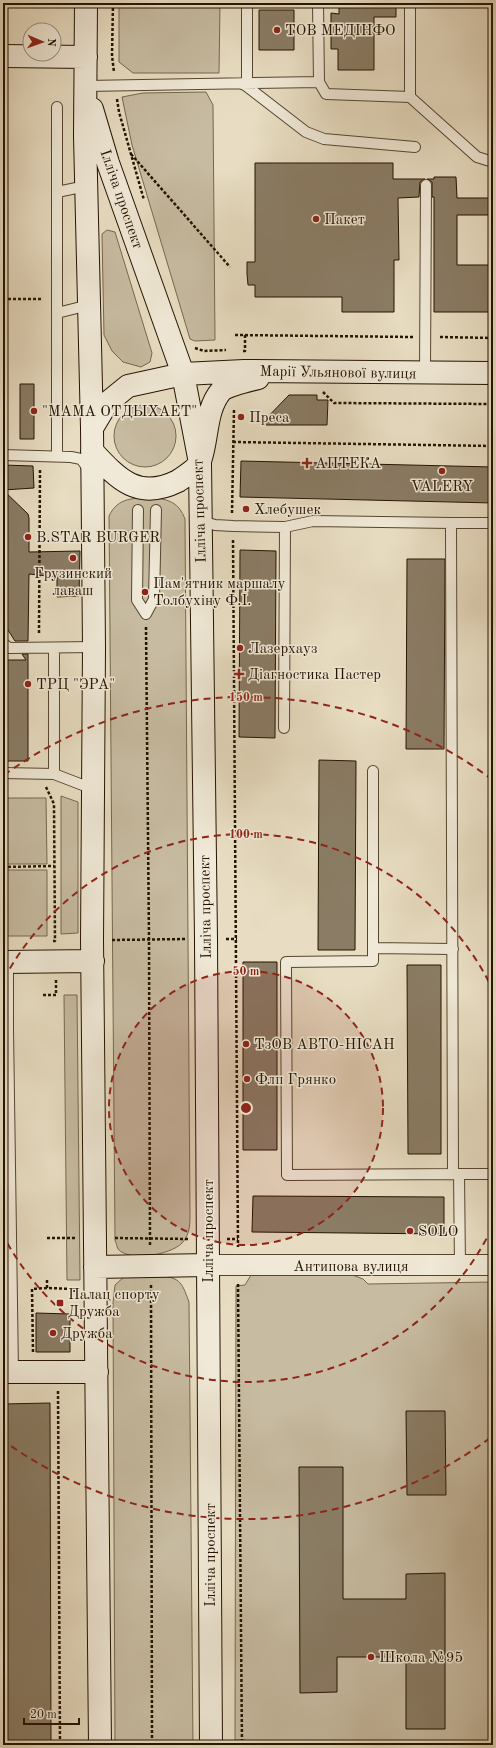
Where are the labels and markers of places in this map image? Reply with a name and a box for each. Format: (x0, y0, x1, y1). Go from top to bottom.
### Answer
place label: ТОВ МЕДІНФО (285, 24, 396, 39)
marker: ТОВ МЕДІНФО (272, 25, 282, 35)
place label: Пакет (324, 213, 365, 228)
marker: Пакет (311, 214, 321, 224)
place label: "МАМА ОТДЫХАЕТ" (42, 405, 197, 420)
marker: "МАМА ОТДЫХАЕТ" (29, 406, 39, 416)
place label: Преса (249, 411, 290, 426)
marker: Преса (236, 412, 246, 422)
place label: АПТЕКА (315, 457, 382, 472)
marker: АПТЕКА (302, 458, 312, 468)
marker: VALERY (437, 466, 447, 476)
place label: VALERY (411, 480, 473, 495)
place label: Хлебушек (254, 503, 321, 518)
marker: Хлебушек (241, 504, 251, 514)
place label: B.STAR BURGER (36, 531, 160, 546)
marker: B.STAR BURGER (23, 532, 33, 542)
marker: Грузинский лаваш (68, 553, 78, 563)
place label: Грузинский лаваш (34, 567, 112, 599)
place label: Пам'ятник маршалу Толбухіну Ф.І. (153, 577, 286, 609)
marker: Пам'ятник маршалу Толбухіну Ф.І. (140, 587, 150, 597)
place label: Лазерхауз (248, 642, 318, 657)
marker: Лазерхауз (235, 643, 245, 653)
marker: Діагностика Пастер (233, 668, 245, 680)
place label: Діагностика Пастер (248, 668, 381, 683)
place label: ТРЦ "ЭРА" (36, 678, 115, 693)
marker: ТРЦ "ЭРА" (23, 679, 33, 689)
place label: ТзОВ АВТО-НІСАН (254, 1038, 395, 1053)
marker: ТзОВ АВТО-НІСАН (241, 1039, 251, 1049)
place label: Флп Грянко (255, 1073, 336, 1088)
marker: Флп Грянко (242, 1074, 252, 1084)
centre of rings (239, 1101, 253, 1115)
place label: SOLO (418, 1225, 458, 1240)
marker: SOLO (405, 1226, 415, 1236)
place label: Палац спорту Дружба (68, 1288, 160, 1320)
marker: Палац спорту Дружба (55, 1298, 65, 1308)
place label: Дружба (61, 1327, 113, 1342)
marker: Дружба (48, 1328, 58, 1338)
place label: Школа №95 (379, 1651, 463, 1666)
marker: Школа №95 (366, 1652, 376, 1662)

